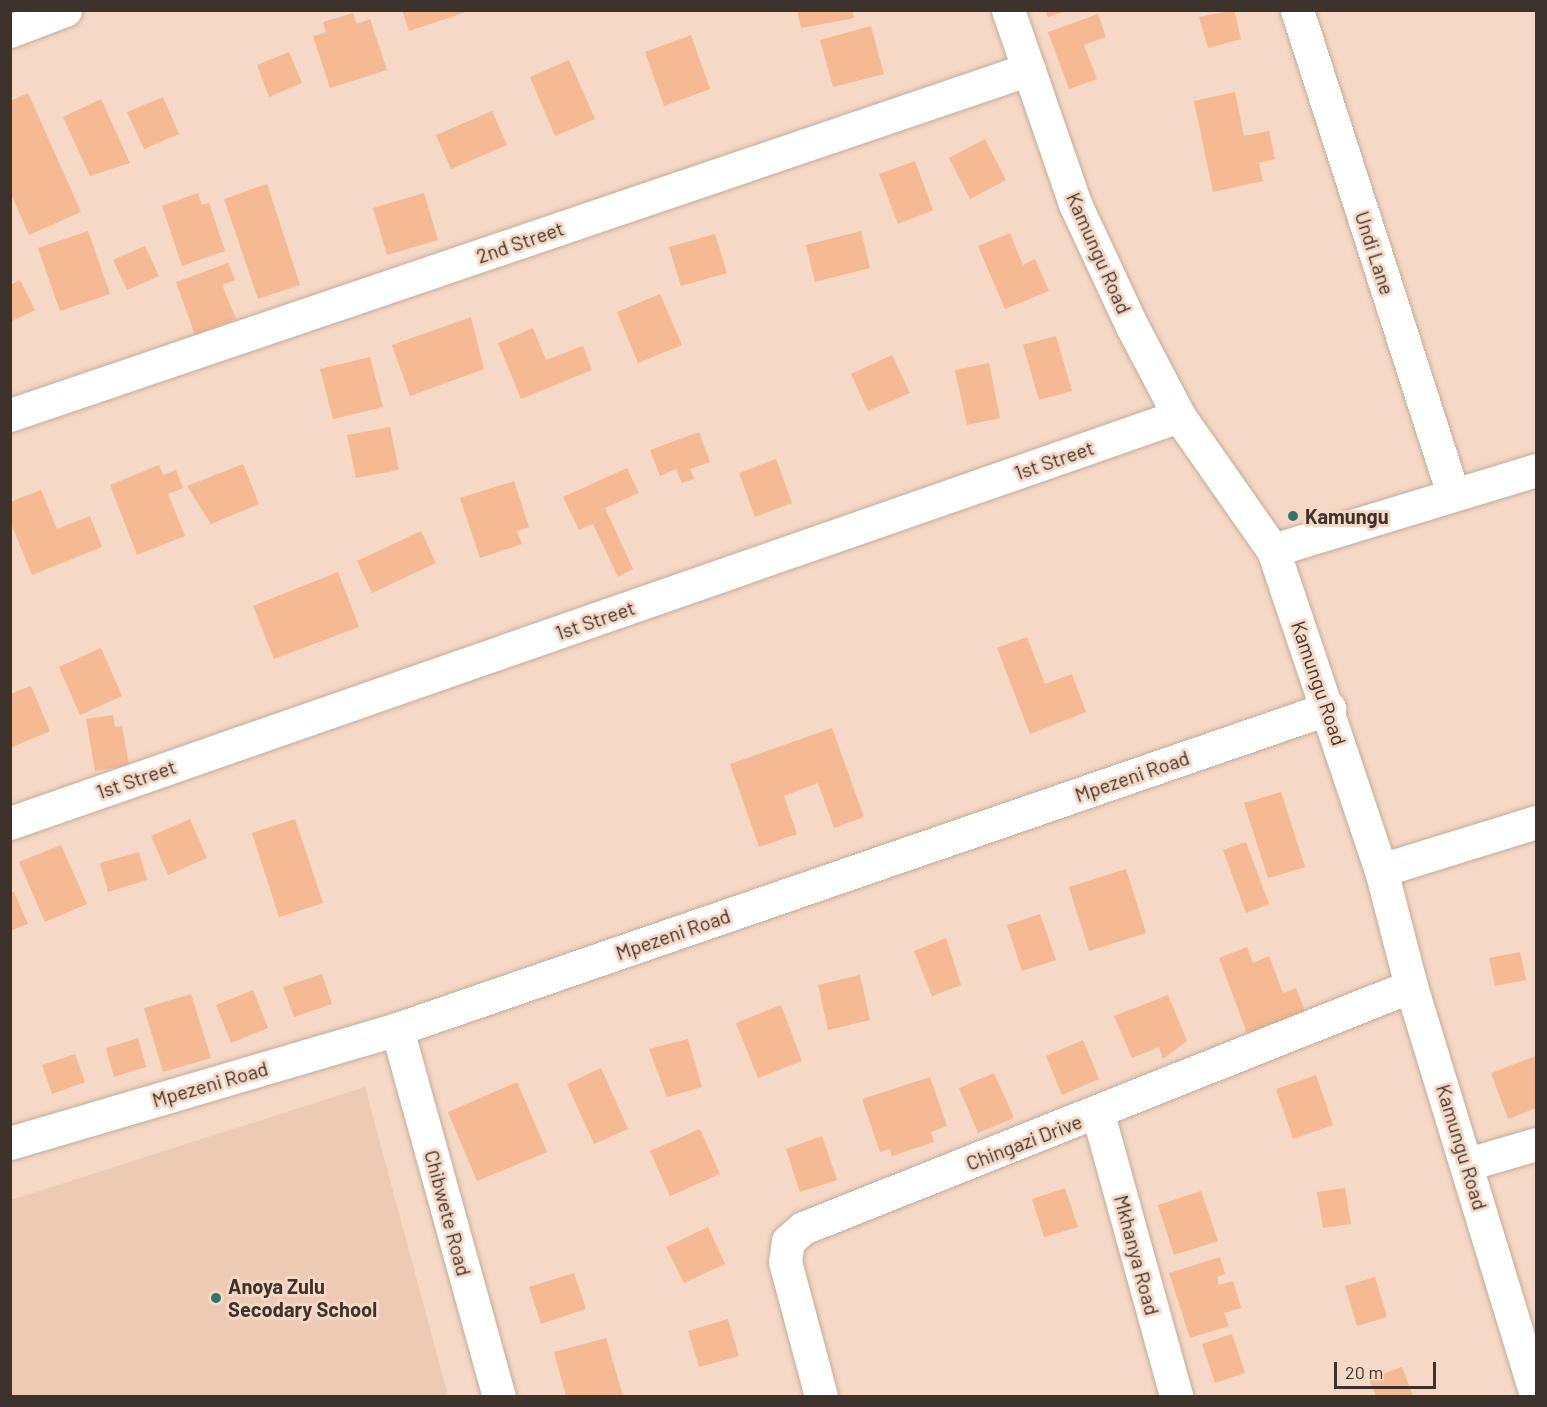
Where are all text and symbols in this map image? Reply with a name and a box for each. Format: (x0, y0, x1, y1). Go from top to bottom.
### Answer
street label: Kamungu Road (1062, 189, 1136, 317)
street label: Undi Lane (1350, 208, 1400, 298)
street label: 2nd Street (473, 216, 567, 268)
street label: 1st Street (1011, 435, 1097, 485)
place label: Kamungu (1305, 504, 1389, 528)
marker: Kamungu (1286, 509, 1300, 523)
street label: 1st Street (552, 595, 638, 645)
street label: Kamungu Road (1286, 618, 1352, 748)
street label: Mpezeni Road (1072, 745, 1192, 807)
street label: 1st Street (93, 754, 179, 804)
street label: Mpezeni Road (613, 903, 733, 965)
street label: Mpezeni Road (149, 1056, 271, 1112)
street label: Kamungu Road (1432, 1081, 1492, 1213)
street label: Chingazi Drive (963, 1109, 1085, 1175)
street label: Chibwete Road (420, 1147, 476, 1279)
street label: Mkhanya Road (1109, 1192, 1165, 1318)
place label: Anoya Zulu Secodary School (228, 1274, 377, 1321)
marker: Anoya Zulu Secodary School (209, 1291, 223, 1305)
scale bar (1337, 1350, 1439, 1388)
text: 20 m (1345, 1361, 1383, 1383)

